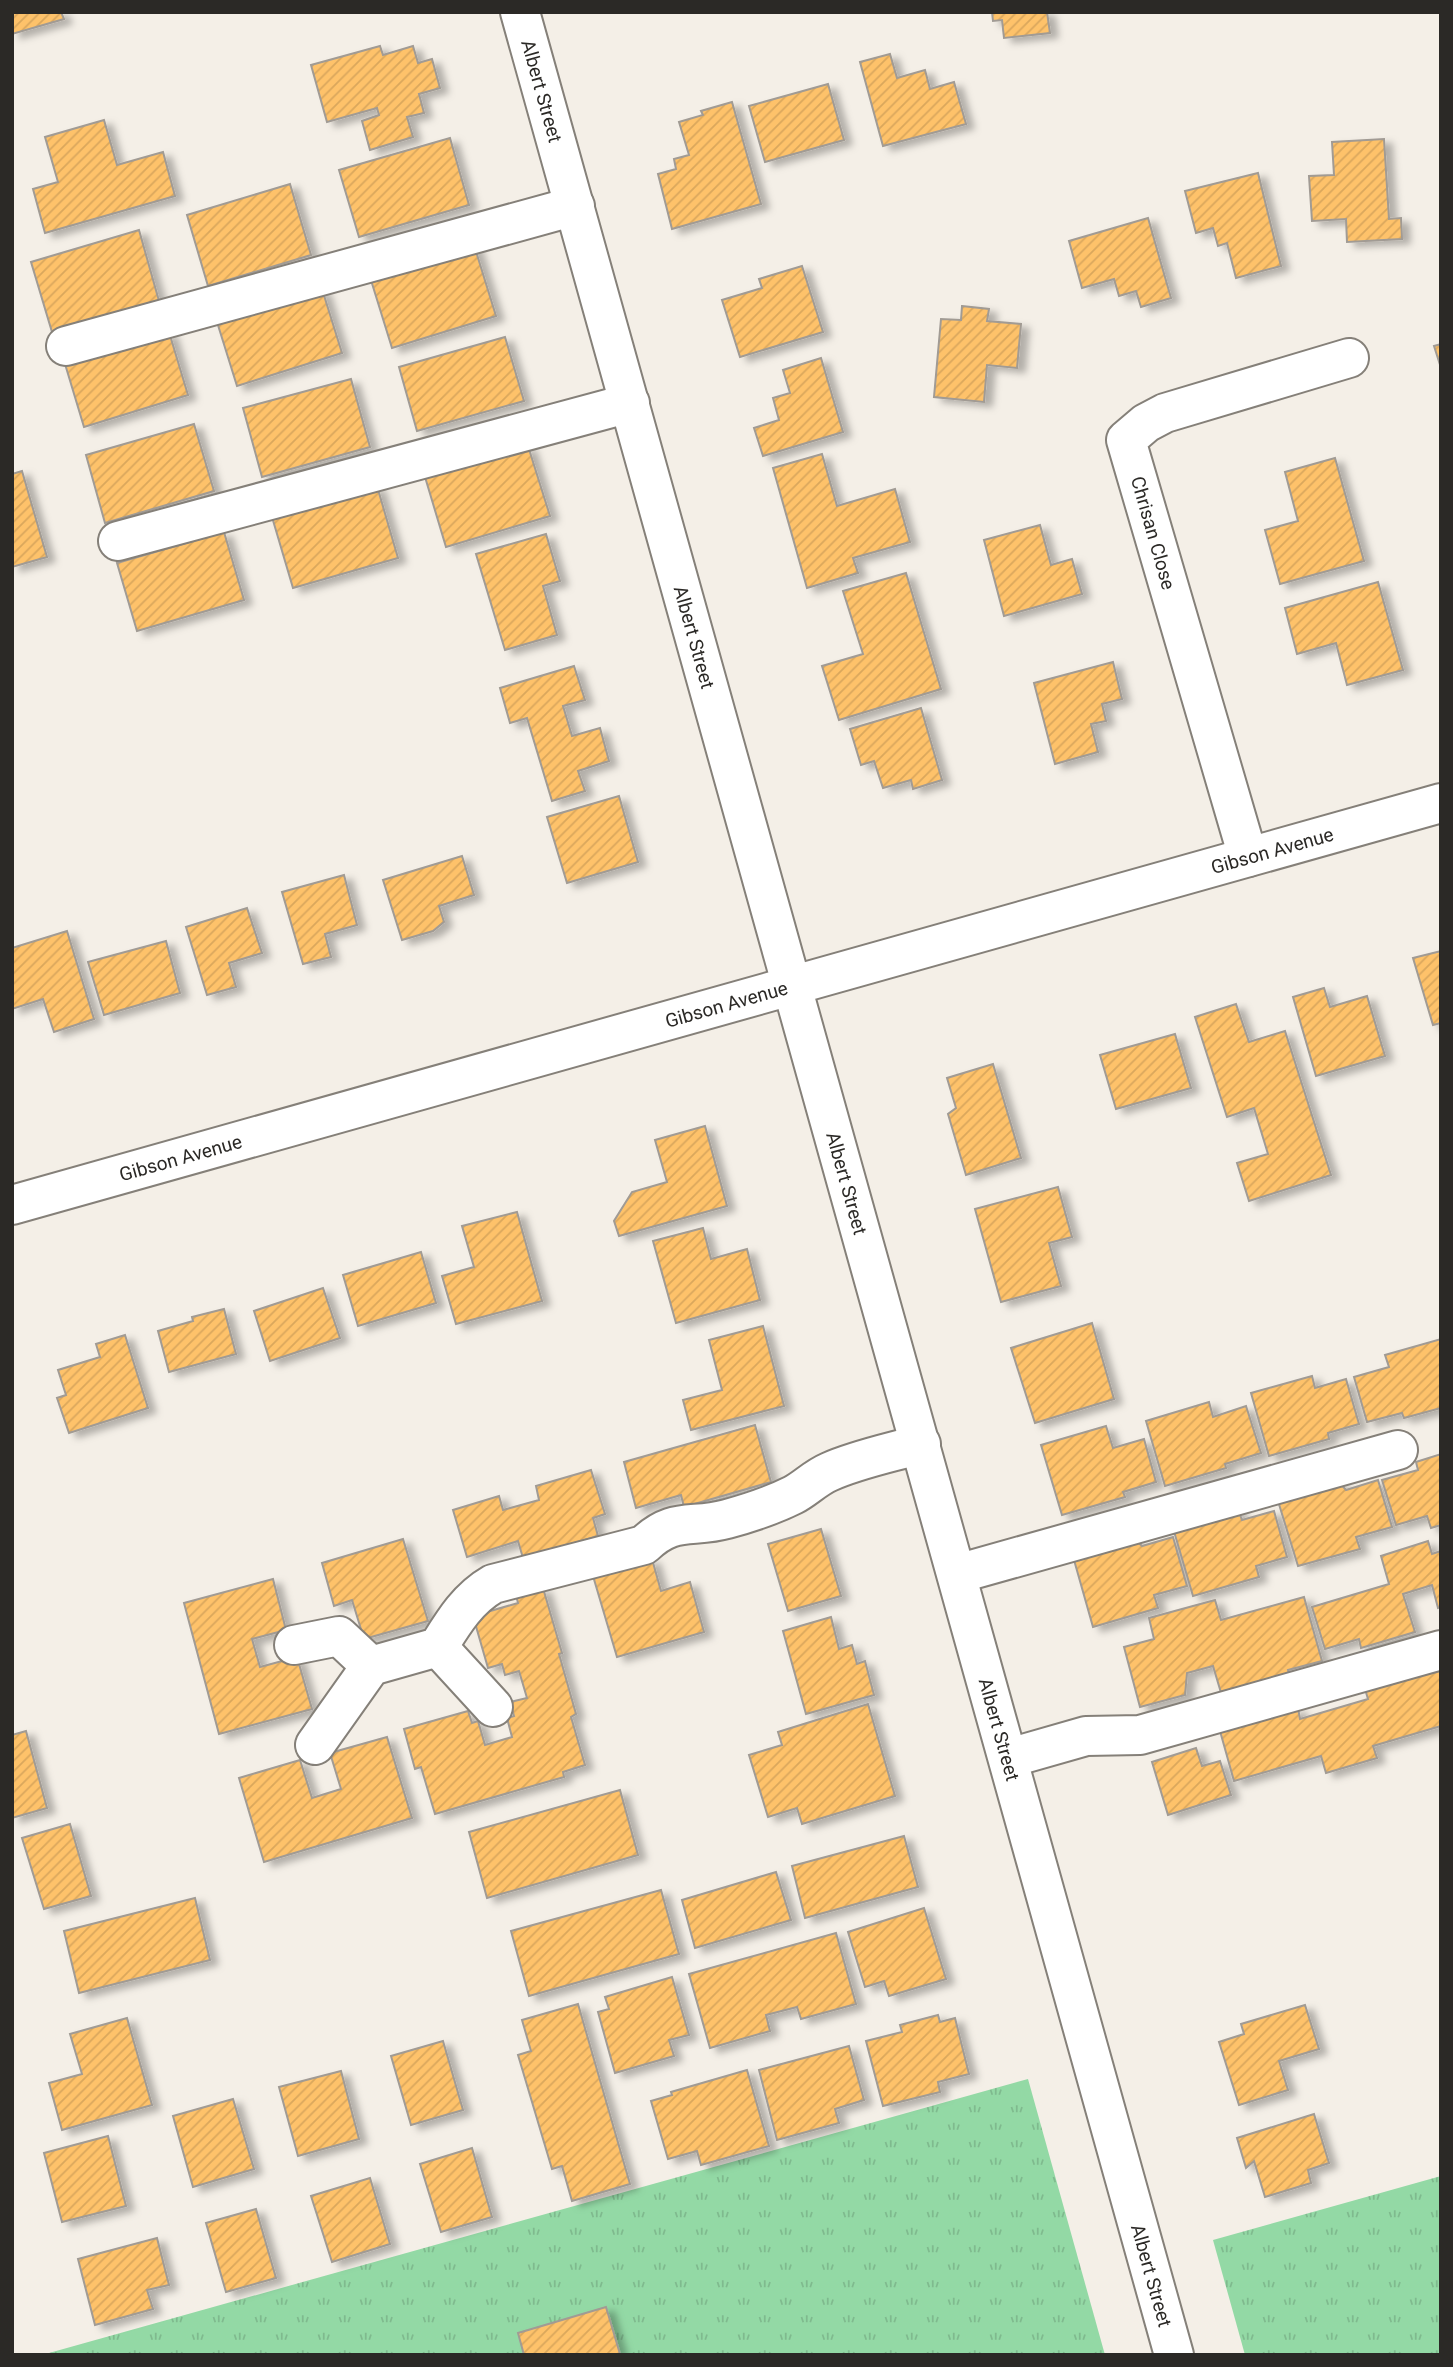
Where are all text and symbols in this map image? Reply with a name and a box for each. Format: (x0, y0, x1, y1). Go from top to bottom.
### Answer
street label: Albert Street (517, 37, 567, 145)
street label: Chrisan Close (1126, 474, 1180, 592)
street label: Albert Street (669, 583, 720, 691)
street label: Gibson Avenue (1208, 822, 1336, 879)
street label: Gibson Avenue (662, 976, 790, 1032)
street label: Gibson Avenue (117, 1129, 244, 1186)
street label: Albert Street (822, 1129, 872, 1237)
street label: Albert Street (974, 1675, 1025, 1783)
street label: Albert Street (1127, 2221, 1177, 2330)

